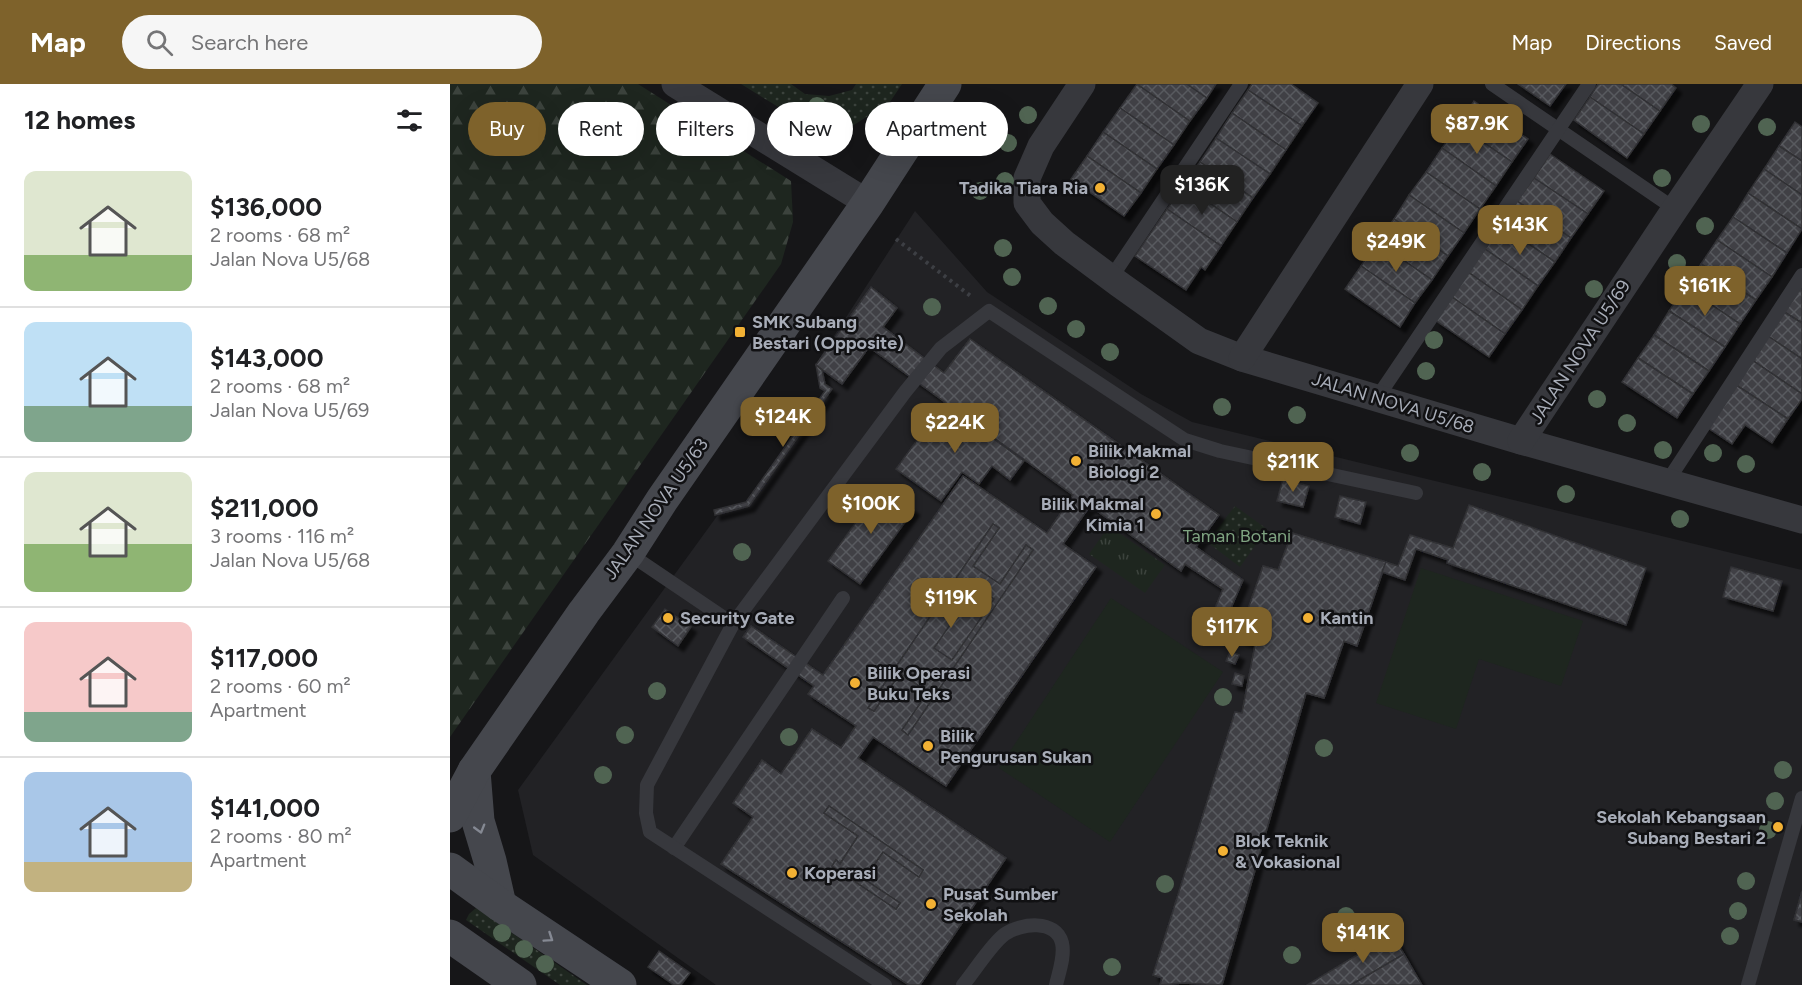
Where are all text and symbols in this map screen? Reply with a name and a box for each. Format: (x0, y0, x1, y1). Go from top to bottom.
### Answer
search box (122, 15, 542, 69)
text: Map (30, 25, 86, 59)
icon: search (143, 26, 176, 59)
text: Search here (191, 29, 308, 56)
text: Map (1511, 30, 1552, 55)
text: Directions (1585, 30, 1681, 55)
text: Saved (1714, 30, 1772, 55)
chip: Buy (468, 102, 546, 156)
chip: Rent (558, 102, 644, 156)
chip: Filters (656, 102, 755, 156)
chip: New (767, 102, 853, 156)
chip: Apartment (865, 102, 1008, 156)
text: 12 homes (24, 104, 135, 136)
icon: filters (393, 104, 426, 137)
pin: $87.9K (1428, 104, 1526, 155)
text: $87.9K (1445, 111, 1509, 135)
pin: $136K (1160, 165, 1244, 216)
text: $136K (1174, 172, 1230, 196)
place label: Tadika Tiara Ria (959, 177, 1088, 199)
marker: Tadika Tiara Ria (1093, 181, 1107, 195)
text: $136,000 (210, 191, 322, 223)
icon: home (72, 195, 144, 267)
pin: $143K (1478, 205, 1562, 256)
text: $143K (1492, 212, 1548, 236)
pin: $249K (1354, 222, 1438, 273)
text: 2 rooms · 68 m² (210, 223, 350, 247)
text: $249K (1366, 229, 1426, 253)
text: Jalan Nova U5/68 (210, 247, 370, 271)
pin: $161K (1663, 266, 1747, 317)
text: $161K (1679, 273, 1731, 297)
street label: JALAN NOVA U5/69 (1525, 276, 1635, 428)
place label: SMK Subang Bestari (Opposite) (752, 311, 904, 354)
marker: SMK Subang Bestari (Opposite) (733, 325, 747, 339)
text: $143,000 (210, 342, 324, 374)
icon: home (72, 346, 144, 418)
street label: JALAN NOVA U5/68 (1309, 368, 1477, 438)
text: 2 rooms · 68 m² (210, 374, 350, 398)
pin: $124K (741, 397, 825, 448)
text: Jalan Nova U5/69 (210, 398, 369, 422)
pin: $224K (913, 403, 997, 454)
text: $124K (754, 404, 812, 428)
text: $224K (925, 410, 985, 434)
street label: JALAN NOVA U5/63 (599, 434, 713, 584)
place label: Bilik Makmal Biologi 2 (1088, 440, 1191, 483)
pin: $211K (1251, 442, 1335, 493)
text: $211K (1267, 449, 1319, 473)
marker: Bilik Makmal Biologi 2 (1069, 454, 1083, 468)
pin: $100K (829, 484, 913, 535)
text: $100K (842, 491, 900, 515)
text: $211,000 (210, 492, 319, 524)
place label: Bilik Makmal Kimia 1 (1041, 493, 1144, 536)
icon: home (72, 496, 144, 568)
marker: Bilik Makmal Kimia 1 (1149, 507, 1163, 521)
text: 3 rooms · 116 m² (210, 524, 354, 548)
park label: Taman Botani (1183, 525, 1291, 547)
text: Jalan Nova U5/68 (210, 548, 370, 572)
pin: $119K (909, 578, 993, 629)
text: $119K (925, 585, 977, 609)
place label: Security Gate (680, 607, 794, 629)
pin: $117K (1190, 607, 1274, 658)
place label: Kantin (1320, 607, 1373, 629)
marker: Security Gate (661, 611, 675, 625)
marker: Kantin (1301, 611, 1315, 625)
text: $117K (1206, 614, 1258, 638)
text: $117,000 (210, 642, 318, 674)
icon: home (72, 646, 144, 718)
place label: Bilik Operasi Buku Teks (867, 662, 970, 705)
text: 2 rooms · 60 m² (210, 674, 351, 698)
marker: Bilik Operasi Buku Teks (848, 676, 862, 690)
text: Apartment (210, 698, 307, 722)
place label: Bilik Pengurusan Sukan (940, 725, 1092, 768)
marker: Bilik Pengurusan Sukan (921, 739, 935, 753)
text: $141,000 (210, 792, 320, 824)
icon: home (72, 796, 144, 868)
place label: Sekolah Kebangsaan Subang Bestari 2 (1596, 806, 1766, 849)
marker: Sekolah Kebangsaan Subang Bestari 2 (1771, 820, 1785, 834)
one-way arrow (473, 823, 485, 834)
text: 2 rooms · 80 m² (210, 824, 352, 848)
place label: Blok Teknik & Vokasional (1235, 830, 1340, 873)
marker: Blok Teknik & Vokasional (1216, 844, 1230, 858)
text: Apartment (210, 848, 307, 872)
place label: Koperasi (804, 862, 876, 884)
marker: Koperasi (785, 866, 799, 880)
place label: Pusat Sumber Sekolah (943, 883, 1058, 926)
marker: Pusat Sumber Sekolah (924, 897, 938, 911)
pin: $141K (1321, 913, 1405, 964)
text: $141K (1336, 920, 1390, 944)
one-way arrow (543, 930, 553, 942)

